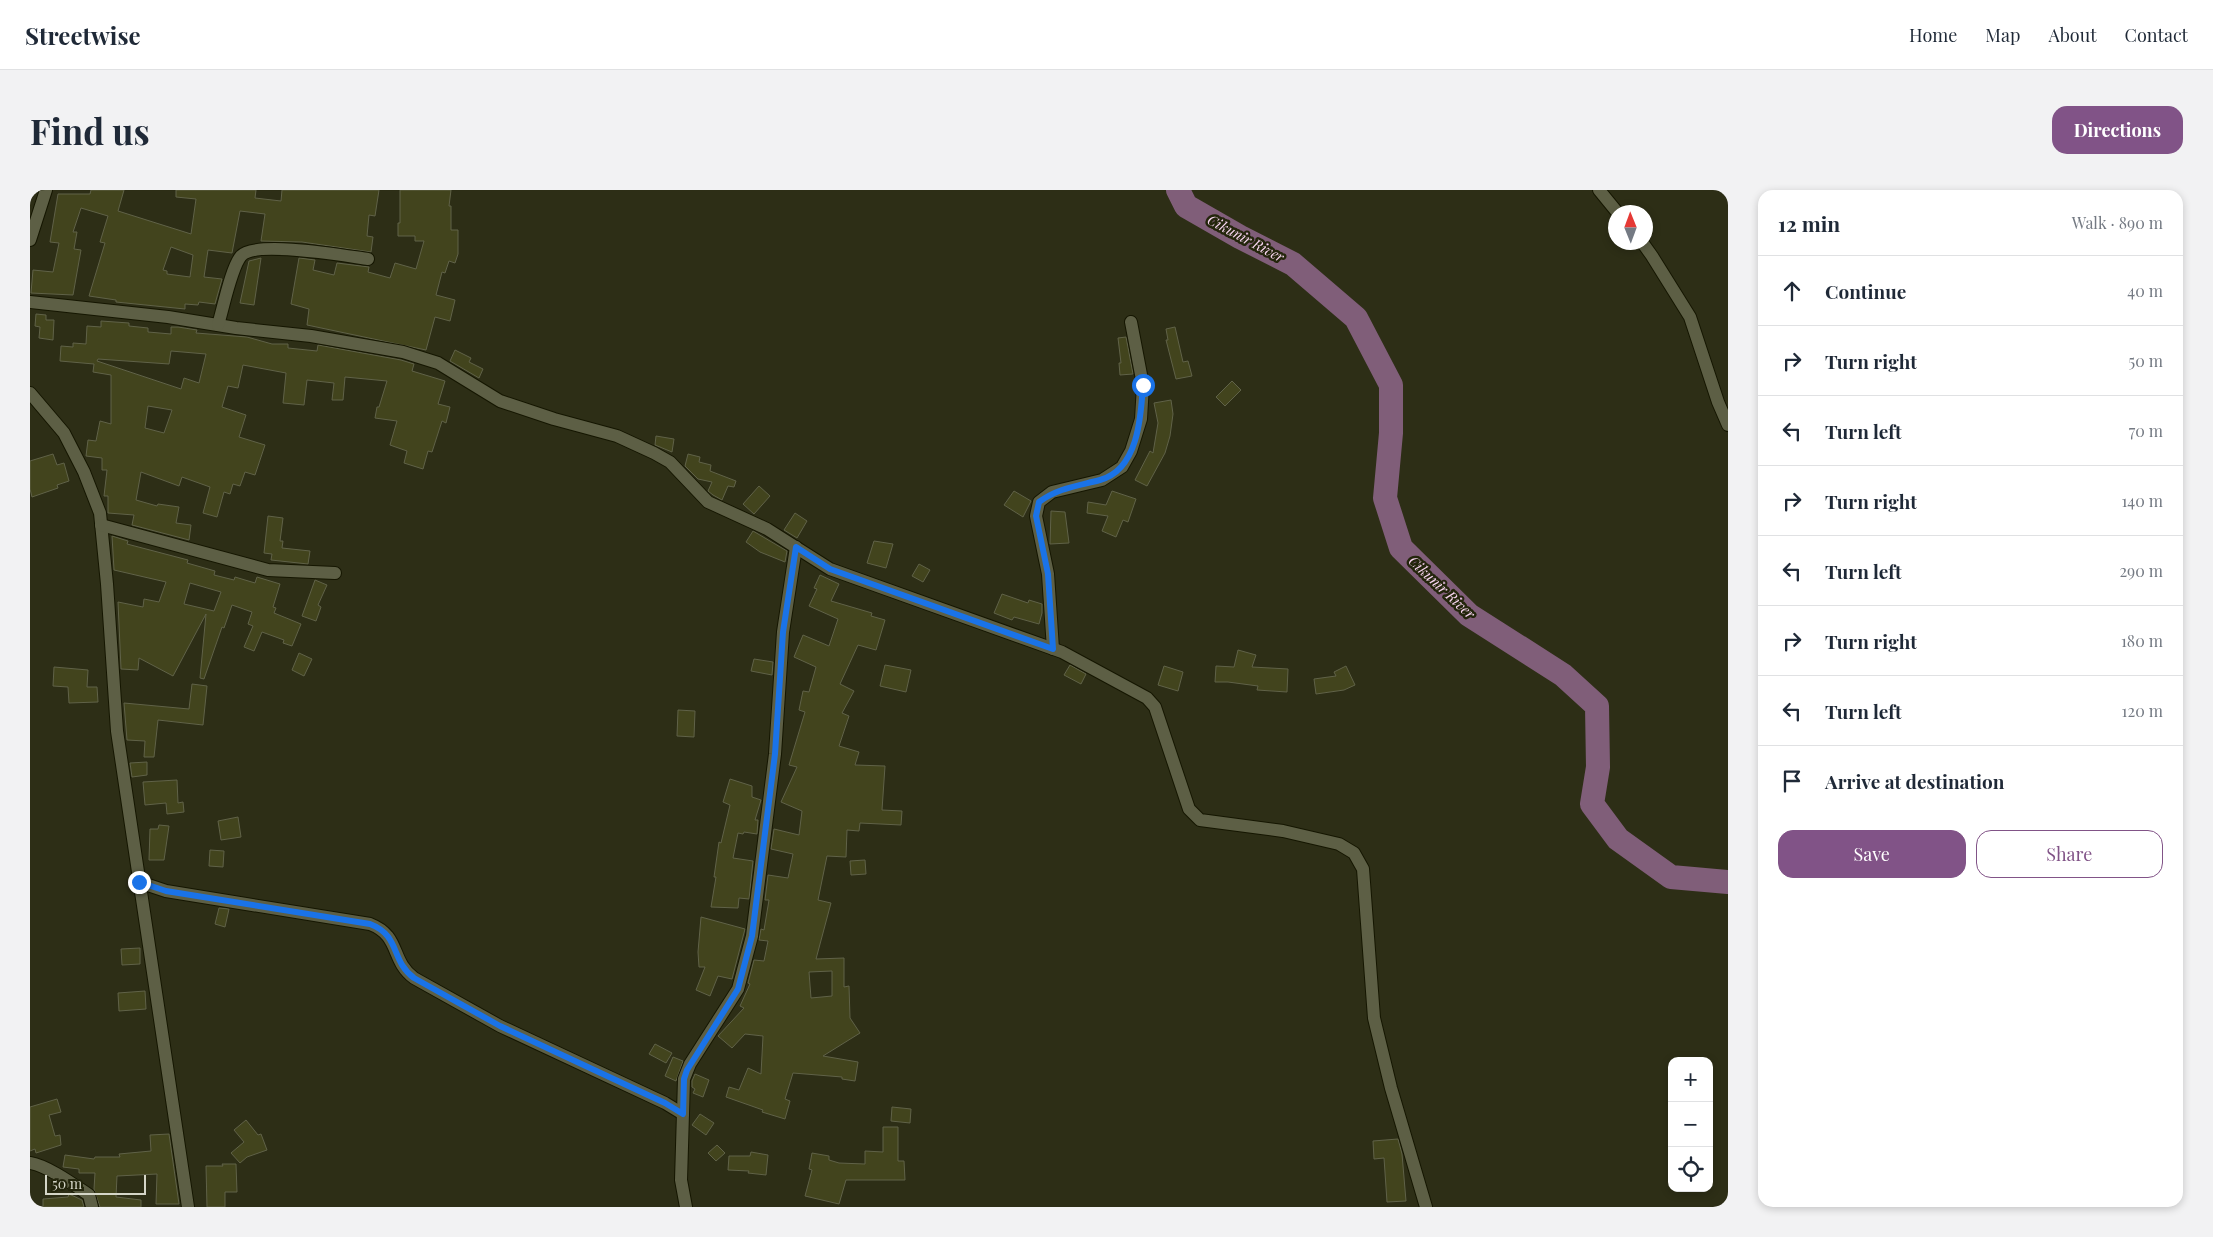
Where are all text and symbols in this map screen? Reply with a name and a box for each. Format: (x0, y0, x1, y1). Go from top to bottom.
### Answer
text: Streetwise (25, 19, 141, 51)
text: Home (1909, 23, 1957, 47)
text: Map (1985, 23, 2020, 47)
text: About (2048, 23, 2097, 47)
text: Contact (2125, 23, 2188, 47)
button: Directions (2052, 106, 2183, 154)
text: Find us (30, 107, 150, 154)
north arrow (1608, 205, 1653, 250)
text: 12 min (1778, 209, 1840, 237)
water label: Cikunir River (1204, 210, 1288, 267)
text: Walk · 890 m (2072, 212, 2163, 233)
icon: ahead (1778, 277, 1806, 305)
text: Continue (1825, 278, 1906, 304)
text: 40 m (2127, 280, 2163, 301)
icon: right (1778, 347, 1806, 375)
text: Turn right (1825, 348, 1917, 374)
text: 50 m (2129, 350, 2163, 371)
route start (1132, 374, 1155, 397)
icon: left (1778, 417, 1806, 445)
text: Turn left (1825, 418, 1902, 444)
text: 70 m (2129, 420, 2163, 441)
icon: right (1778, 487, 1806, 515)
text: Turn right (1825, 488, 1917, 514)
text: 140 m (2121, 490, 2163, 511)
water label: Cikunir River (1405, 551, 1480, 623)
icon: left (1778, 557, 1806, 585)
text: Turn left (1825, 558, 1902, 584)
text: 290 m (2119, 560, 2163, 581)
icon: right (1778, 627, 1806, 655)
text: Turn right (1825, 628, 1917, 654)
text: 180 m (2121, 630, 2163, 651)
icon: left (1778, 697, 1806, 725)
text: Turn left (1825, 698, 1902, 724)
text: 120 m (2122, 700, 2163, 721)
icon: arrive (1778, 767, 1806, 795)
text: Arrive at destination (1825, 768, 2005, 794)
button: Save (1778, 830, 1966, 878)
button: Share (1976, 830, 2163, 878)
route end (128, 871, 151, 894)
map controls (1668, 1057, 1713, 1192)
button: + (1668, 1057, 1713, 1102)
button: − (1668, 1102, 1713, 1147)
button: locate (1668, 1147, 1713, 1192)
scale bar (45, 1172, 146, 1195)
text: 50 m (52, 1174, 82, 1193)

